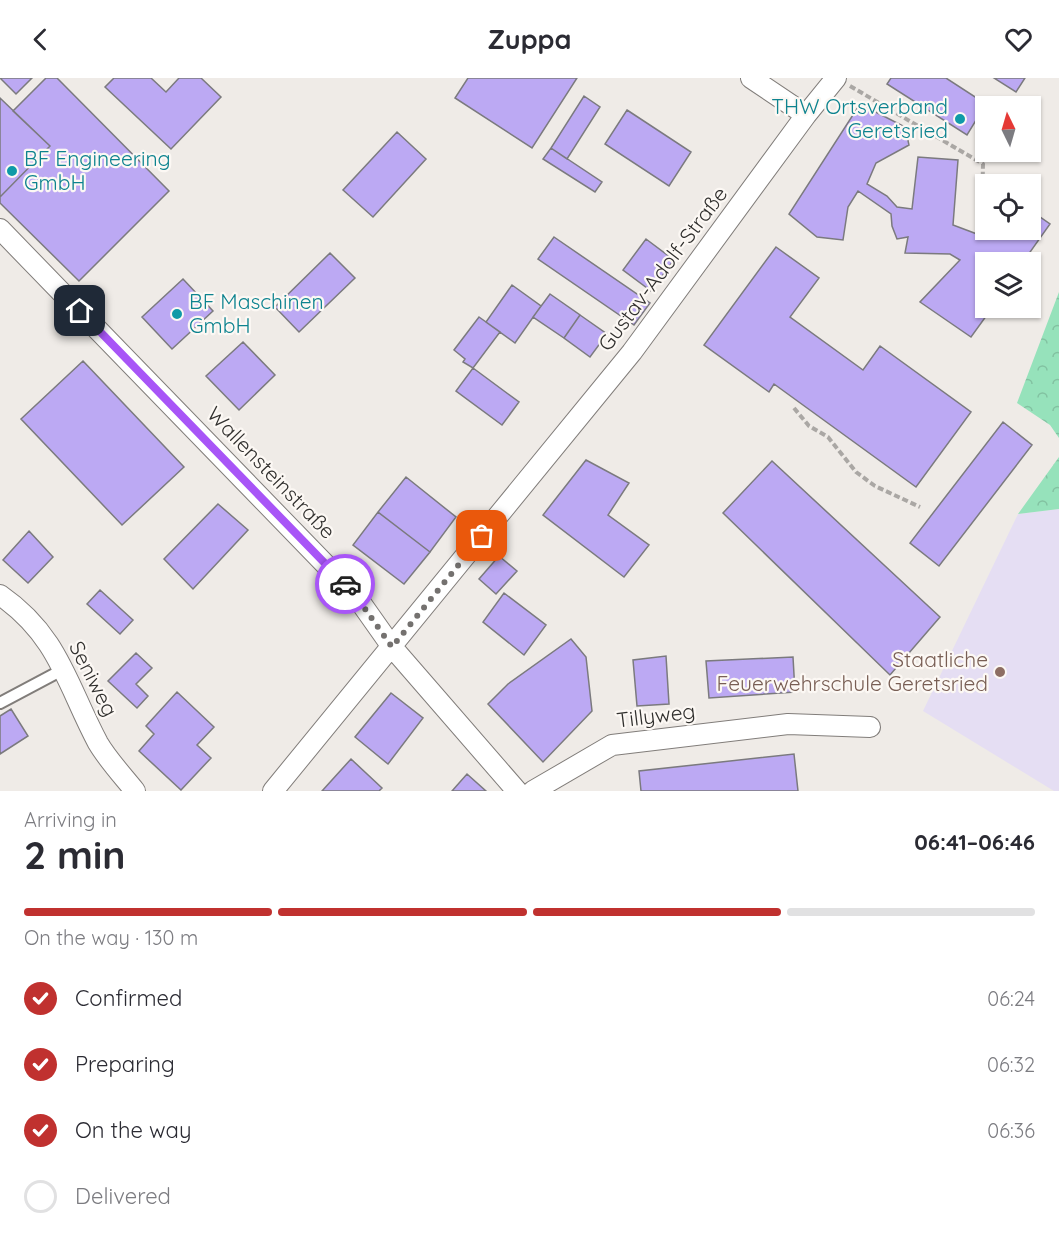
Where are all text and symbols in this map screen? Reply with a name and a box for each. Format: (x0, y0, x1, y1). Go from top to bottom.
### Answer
text: Zuppa (487, 22, 572, 56)
icon: back (24, 23, 57, 56)
icon: heart (1002, 23, 1035, 56)
place label: THW Ortsverband Geretsried (771, 93, 948, 143)
north arrow (975, 96, 1041, 162)
map controls (975, 96, 1041, 318)
marker: THW Ortsverband Geretsried (953, 112, 967, 126)
place label: BF Engineering GmbH (24, 145, 171, 195)
marker: BF Engineering GmbH (5, 164, 19, 178)
button: locate (975, 174, 1041, 240)
street label: Gustav-Adolf-Straße (592, 181, 732, 356)
button: layers (975, 252, 1041, 318)
pin (54, 285, 105, 336)
place label: BF Maschinen GmbH (189, 288, 324, 338)
icon: home (63, 294, 96, 327)
marker: BF Maschinen GmbH (170, 307, 184, 321)
street label: Wallensteinstraße (202, 401, 341, 544)
pin (456, 510, 507, 561)
icon: bag (465, 519, 498, 552)
courier (315, 554, 375, 614)
icon: car (329, 568, 362, 601)
street label: Seniweg (64, 637, 124, 721)
place label: Staatliche Feuerwehrschule Geretsried (717, 646, 988, 696)
marker: Staatliche Feuerwehrschule Geretsried (993, 665, 1007, 679)
street label: Tillyweg (615, 697, 697, 733)
text: Arriving in (24, 807, 117, 832)
text: 06:41–06:46 (914, 828, 1035, 856)
text: 2 min (24, 830, 126, 879)
text: On the way · 130 m (24, 925, 198, 950)
icon: check (24, 982, 57, 1015)
text: Confirmed (75, 984, 182, 1012)
text: 06:24 (987, 986, 1035, 1011)
icon: check (24, 1048, 57, 1081)
text: Preparing (75, 1050, 175, 1078)
text: 06:32 (987, 1052, 1035, 1077)
icon: check (24, 1114, 57, 1147)
text: On the way (75, 1116, 191, 1144)
text: 06:36 (987, 1118, 1035, 1143)
text: Delivered (75, 1182, 171, 1210)

